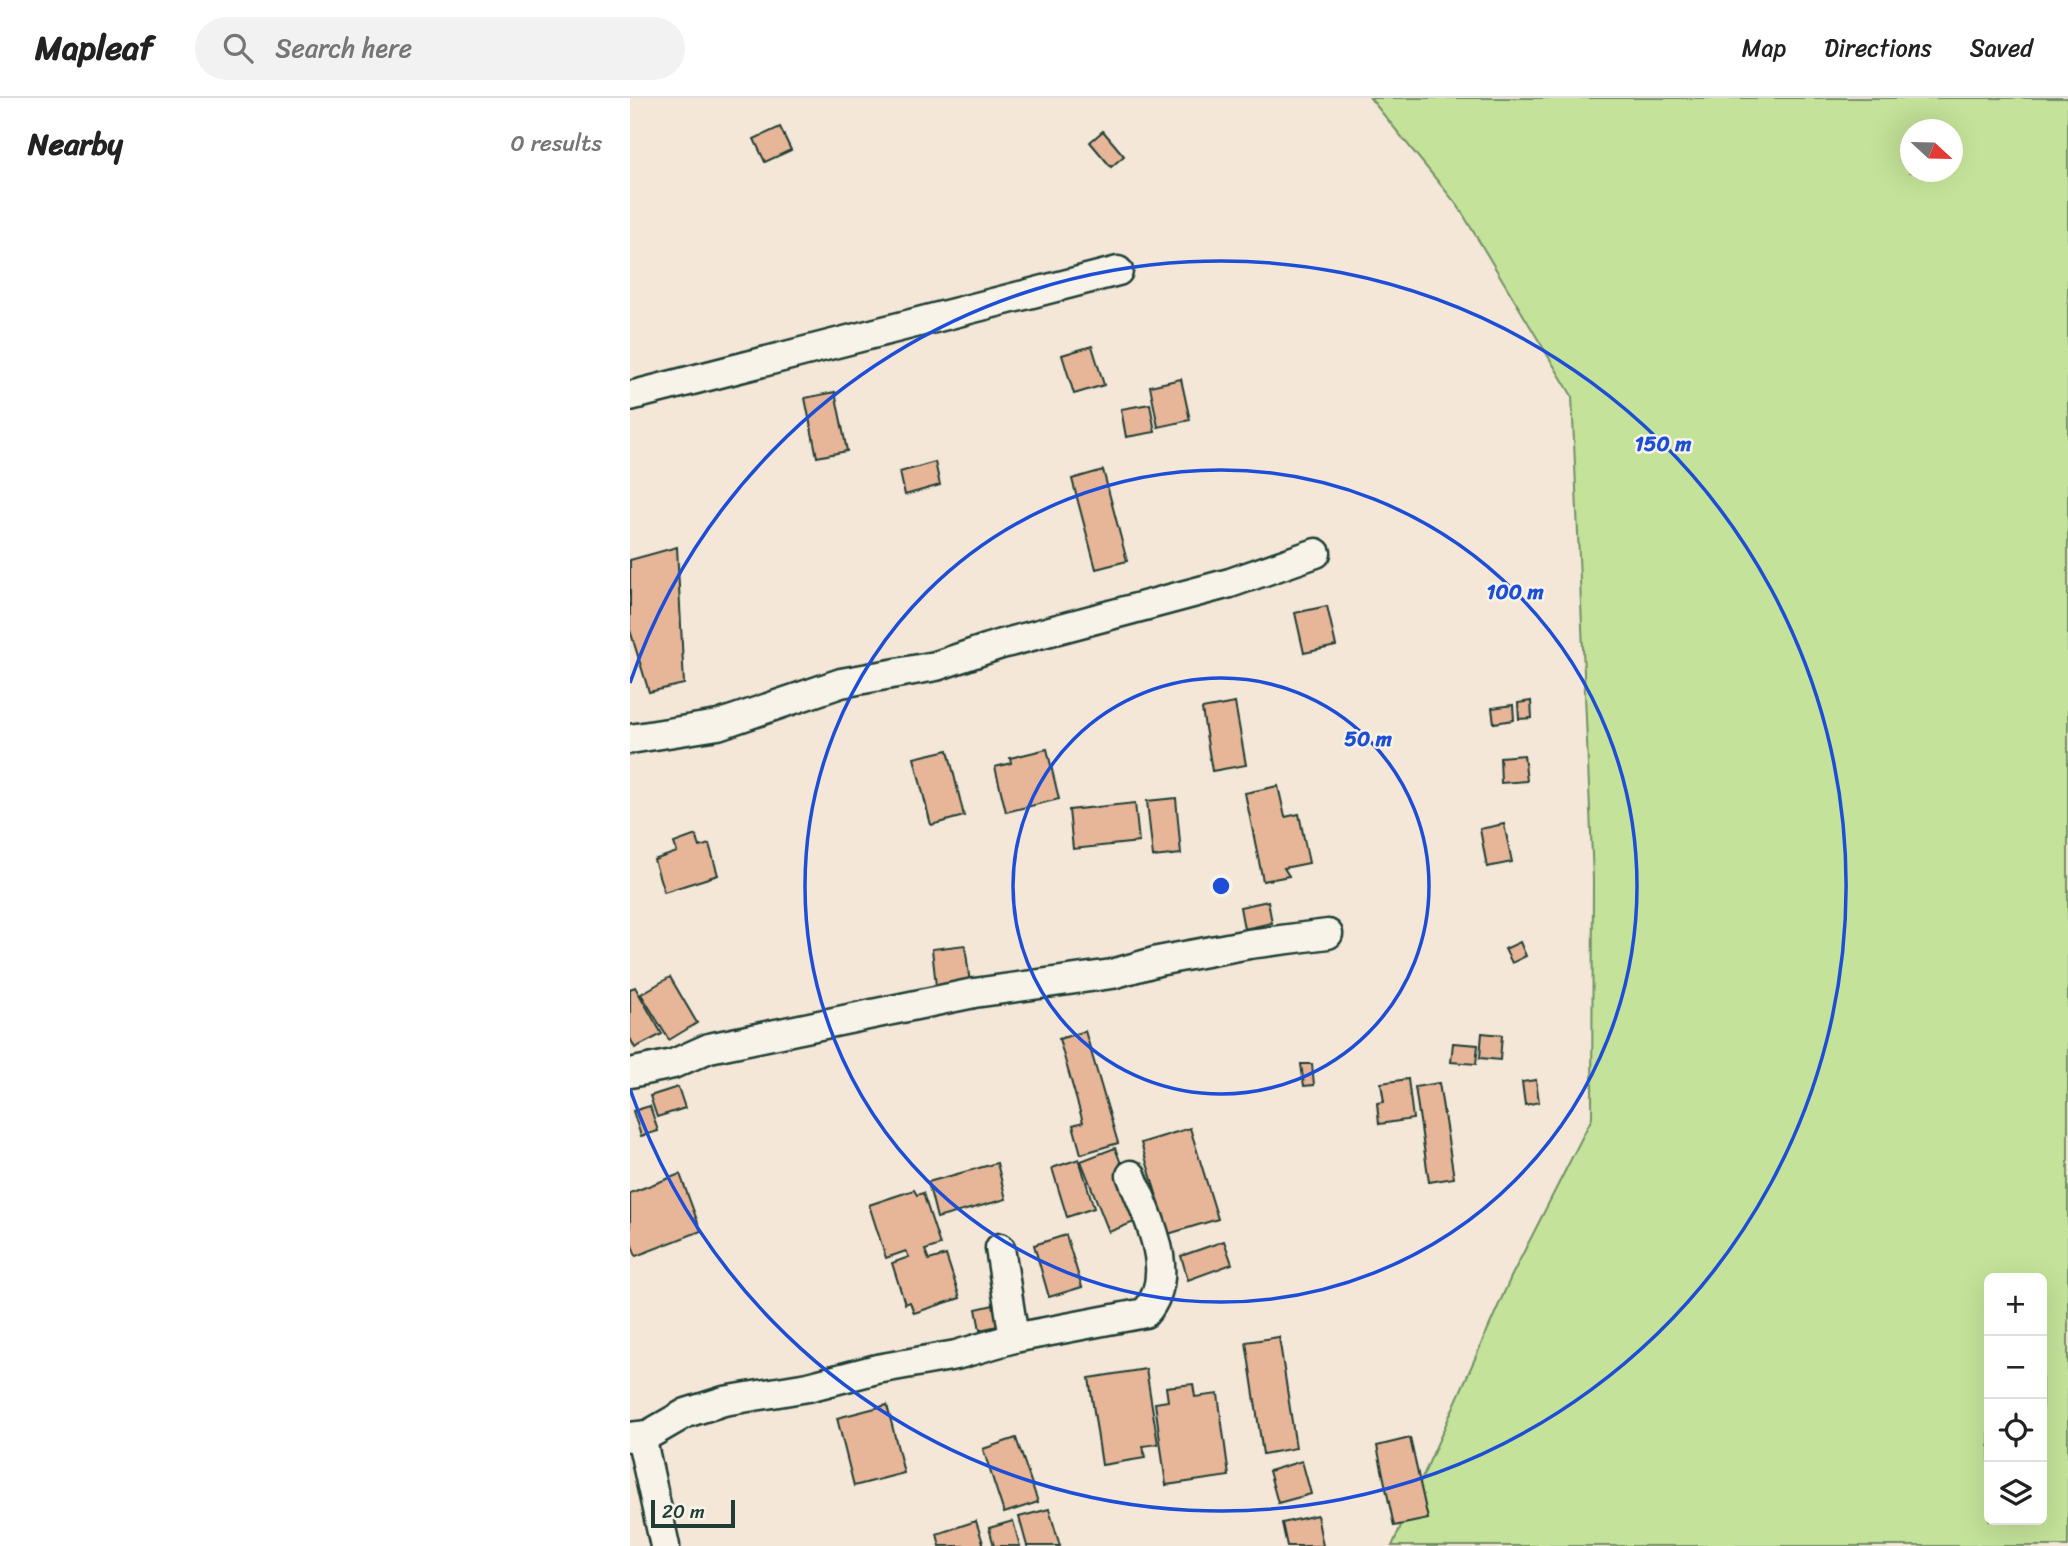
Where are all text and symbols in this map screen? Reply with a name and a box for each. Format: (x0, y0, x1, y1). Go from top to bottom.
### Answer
search box (195, 17, 685, 80)
text: Mapleaf (35, 19, 153, 77)
text: Search here (275, 25, 412, 71)
text: Map (1742, 27, 1786, 69)
text: Directions (1824, 27, 1932, 69)
text: Saved (1970, 27, 2033, 69)
icon: search (219, 29, 257, 67)
text: Nearby (28, 117, 123, 171)
north arrow (1900, 119, 1963, 182)
text: 0 results (510, 123, 602, 164)
text: 150 m (1635, 425, 1692, 463)
text: 100 m (1486, 573, 1544, 611)
text: 50 m (1344, 720, 1393, 758)
centre of rings (1209, 874, 1233, 898)
map controls (1984, 1273, 2047, 1525)
button: + (1984, 1273, 2047, 1336)
button: − (1984, 1336, 2047, 1399)
button: locate (1984, 1399, 2047, 1462)
button: layers (1984, 1462, 2047, 1525)
text: 20 m (662, 1495, 705, 1528)
scale bar (651, 1497, 735, 1529)

